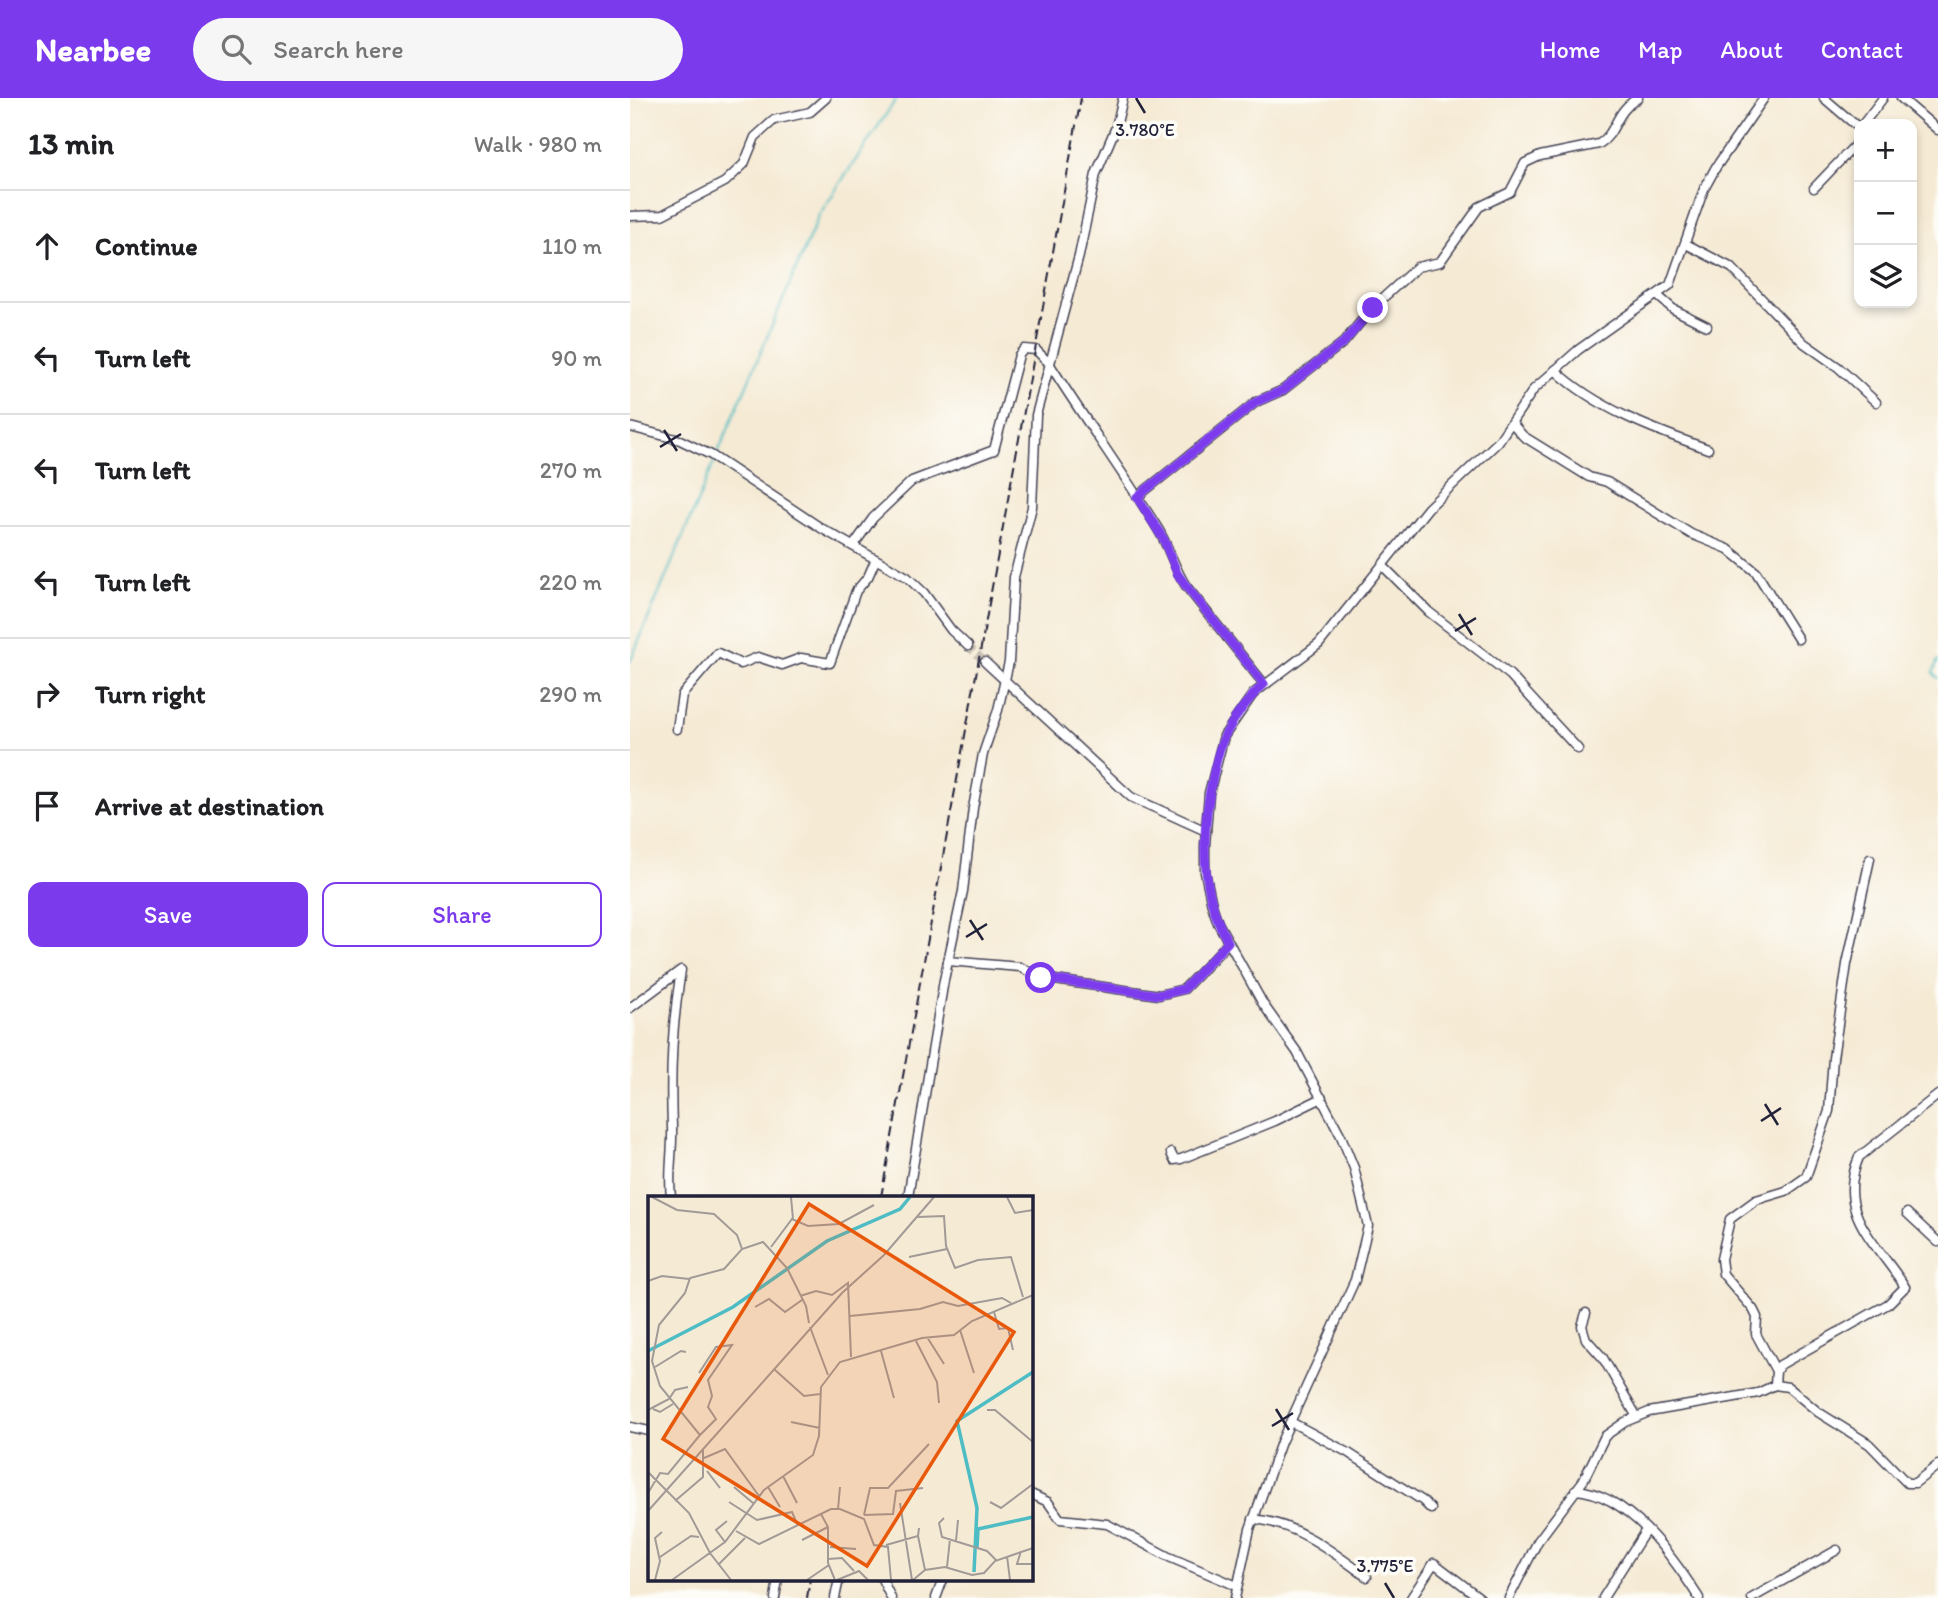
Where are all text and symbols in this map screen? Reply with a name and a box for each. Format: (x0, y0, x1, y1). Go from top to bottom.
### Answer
search box (193, 18, 683, 81)
text: Nearbee (35, 30, 151, 69)
icon: search (217, 30, 255, 68)
text: Search here (273, 33, 404, 65)
text: Home (1540, 35, 1600, 64)
text: Map (1638, 35, 1682, 64)
text: About (1720, 35, 1783, 64)
text: Contact (1821, 35, 1903, 64)
text: 3.780°E (1115, 119, 1175, 141)
map controls (1854, 119, 1917, 308)
button: + (1854, 119, 1917, 182)
text: 13 min (28, 125, 114, 162)
text: Walk · 980 m (474, 130, 602, 158)
button: − (1854, 182, 1917, 245)
icon: ahead (28, 227, 66, 265)
text: Continue (95, 230, 198, 262)
text: 110 m (542, 232, 602, 260)
button: layers (1854, 245, 1917, 308)
route end (1357, 292, 1388, 323)
icon: left (28, 339, 66, 377)
text: Turn left (95, 342, 191, 374)
text: 90 m (551, 344, 602, 372)
icon: left (28, 451, 66, 489)
text: Turn left (95, 454, 191, 486)
text: 270 m (540, 456, 602, 484)
icon: left (28, 563, 66, 601)
text: Turn left (95, 566, 191, 598)
text: 220 m (539, 568, 602, 596)
icon: right (28, 675, 66, 713)
text: Turn right (95, 678, 206, 710)
text: 290 m (539, 680, 602, 708)
icon: arrive (28, 787, 66, 825)
text: Arrive at destination (95, 790, 324, 822)
button: Save (28, 882, 308, 947)
button: Share (322, 882, 602, 947)
route start (1025, 962, 1056, 993)
inset map (648, 1196, 1032, 1580)
text: 3.775°E (1357, 1555, 1413, 1577)

